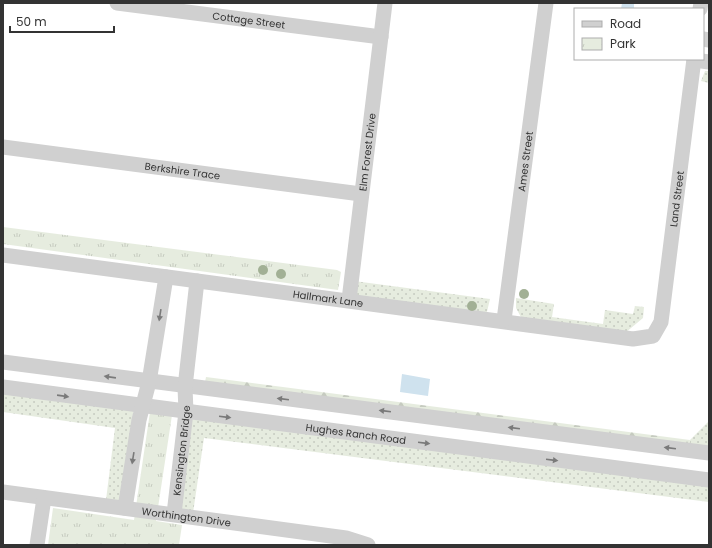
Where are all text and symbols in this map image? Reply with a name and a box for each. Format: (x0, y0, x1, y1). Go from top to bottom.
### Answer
scale bar (10, 8, 114, 34)
street label: Cottage Street (212, 8, 286, 33)
legend (574, 8, 704, 60)
text: 50 m (16, 13, 47, 30)
text: Road (610, 15, 641, 32)
text: Park (610, 35, 637, 52)
street label: Elm Forest Drive (355, 112, 380, 192)
street label: Ames Street (514, 130, 537, 192)
street label: Berkshire Trace (144, 159, 221, 183)
street label: Land Street (666, 170, 688, 228)
street label: Hallmark Lane (292, 287, 364, 311)
one-way arrow (157, 309, 163, 321)
one-way arrow (104, 374, 116, 380)
one-way arrow (57, 392, 69, 399)
one-way arrow (277, 395, 289, 402)
street label: Kensington Bridge (169, 405, 194, 496)
one-way arrow (379, 408, 391, 414)
one-way arrow (219, 414, 231, 420)
street label: Hughes Ranch Road (305, 420, 407, 448)
one-way arrow (508, 424, 520, 431)
one-way arrow (417, 440, 430, 446)
one-way arrow (664, 445, 676, 451)
one-way arrow (130, 452, 136, 465)
one-way arrow (546, 457, 558, 463)
street label: Worthington Drive (141, 504, 232, 530)

